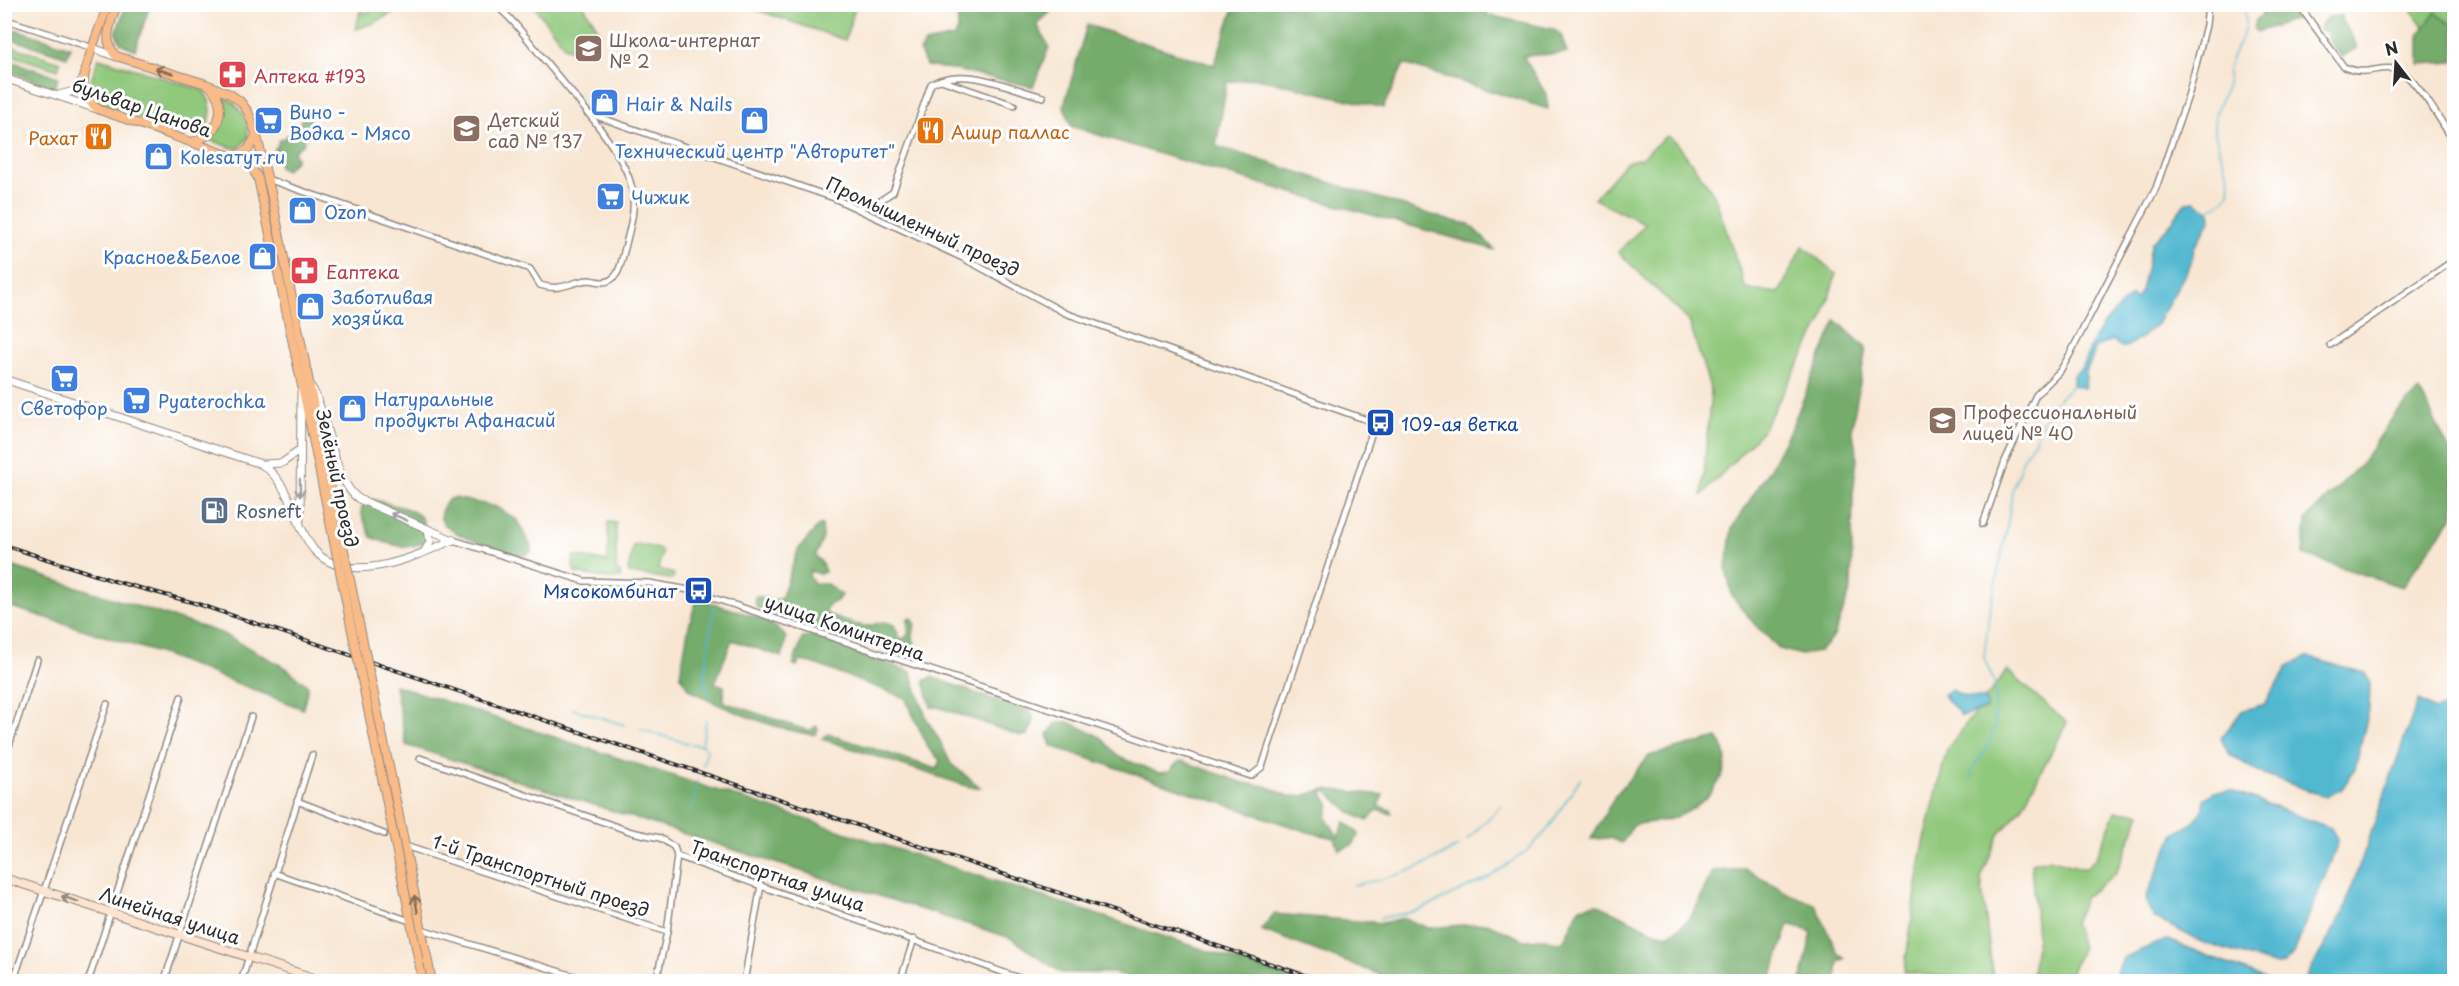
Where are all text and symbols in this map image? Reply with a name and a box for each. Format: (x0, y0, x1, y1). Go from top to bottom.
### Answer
place label: Школа-интернат № 2 (609, 26, 761, 74)
school or university icon: Школа-интернат № 2 (572, 33, 604, 65)
north arrow (2366, 33, 2426, 93)
text: N (2382, 34, 2401, 61)
pharmacy icon: Аптека #193 (217, 59, 249, 91)
place label: Аптека #193 (254, 62, 366, 89)
one-way arrow (155, 64, 174, 75)
street label: бульвар Цанова (69, 71, 216, 144)
shop icon: Hair & Nails (589, 87, 621, 119)
place label: Hair & Nails (626, 90, 732, 117)
place label: Вино - Водка - Мясо (289, 98, 411, 146)
supermarket icon: Вино - Водка - Мясо (252, 105, 284, 137)
shop icon: Технический центр "Авторитет" (739, 105, 771, 137)
place label: Детский сад № 137 (487, 106, 582, 154)
school or university icon: Детский сад № 137 (451, 113, 483, 145)
restaurant icon: Ашир паллас (914, 115, 946, 147)
place label: Ашир паллас (951, 118, 1069, 145)
restaurant icon: Рахат (83, 121, 115, 153)
place label: Рахат (28, 124, 78, 151)
place label: Технический центр "Авторитет" (615, 137, 895, 164)
shop icon: Kolesaтут.ru (143, 140, 175, 172)
place label: Kolesaтут.ru (180, 143, 285, 170)
street label: Промышленный проезд (822, 169, 1024, 283)
supermarket icon: Чижик (594, 180, 626, 212)
place label: Чижик (631, 183, 689, 210)
shop icon: Ozon (287, 195, 319, 227)
place label: Ozon (324, 198, 367, 225)
shop icon: Красное&Белое (246, 240, 278, 272)
place label: Красное&Белое (103, 243, 241, 270)
pharmacy icon: Еаптека (289, 255, 321, 287)
place label: Еаптека (326, 258, 400, 285)
place label: Заботливая хозяйка (331, 283, 433, 331)
shop icon: Заботливая хозяйка (295, 290, 327, 322)
supermarket icon: Светофор (48, 362, 80, 394)
supermarket icon: Pyaterochka (121, 384, 153, 416)
place label: Натуральные продукты Афанасий (374, 385, 556, 433)
place label: Pyaterochka (158, 387, 266, 414)
shop icon: Натуральные продукты Афанасий (337, 392, 369, 424)
place label: Светофор (20, 394, 108, 421)
place label: Профессиональный лицей № 40 (1962, 398, 2137, 446)
school or university icon: Профессиональный лицей № 40 (1926, 405, 1958, 437)
street label: Зелёный проезд (310, 406, 366, 550)
bus stop icon: 109-ая ветка (1364, 407, 1396, 439)
place label: 109-ая ветка (1401, 410, 1519, 437)
one-way arrow (294, 477, 305, 497)
fuel station icon: Rosneft (199, 494, 231, 526)
place label: Rosneft (236, 497, 302, 524)
one-way arrow (391, 511, 409, 522)
bus stop icon: Мясокомбинат (682, 574, 714, 606)
place label: Мясокомбинат (543, 577, 678, 604)
street label: улица Коминтерна (761, 587, 929, 667)
street label: 1-й Транспортный проезд (429, 827, 653, 923)
street label: Транспортная улица (687, 832, 870, 918)
street label: Линейная улица (96, 880, 244, 951)
one-way arrow (61, 893, 80, 904)
one-way arrow (410, 894, 421, 914)

